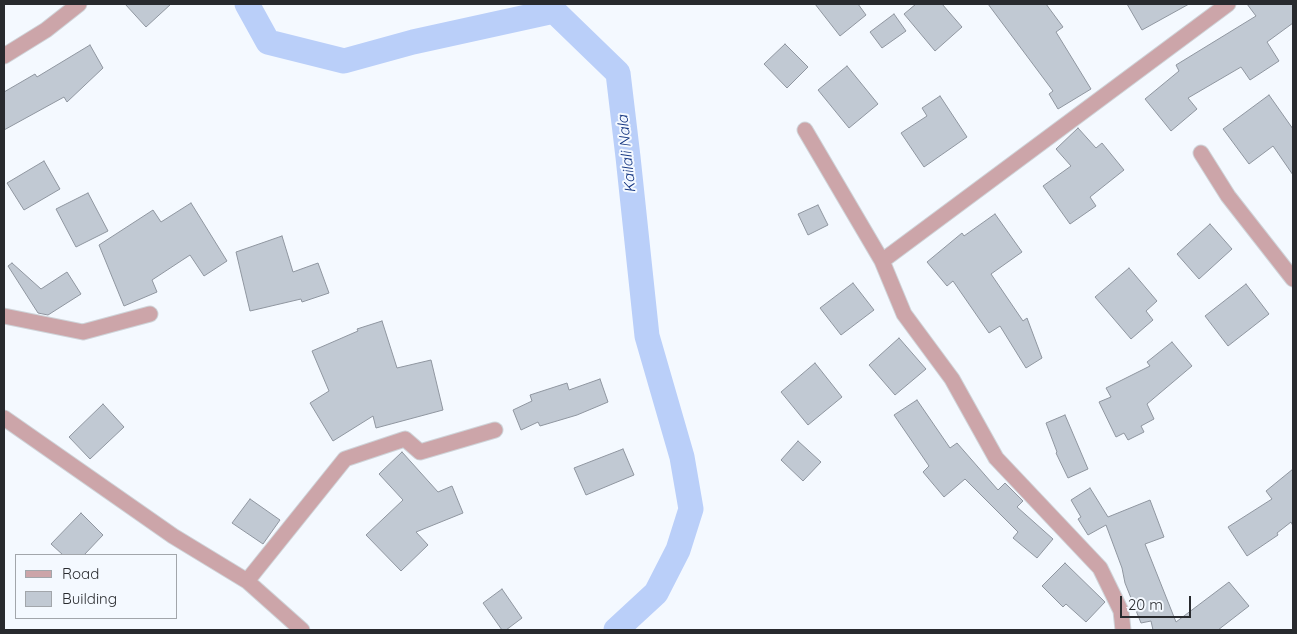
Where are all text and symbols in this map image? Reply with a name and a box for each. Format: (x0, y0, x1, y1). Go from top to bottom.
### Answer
water label: Kailali Nala (614, 114, 640, 194)
legend (15, 554, 178, 619)
text: Road (62, 564, 99, 583)
scale bar (1122, 586, 1193, 618)
text: Building (62, 589, 117, 608)
text: 20 m (1128, 595, 1163, 614)

